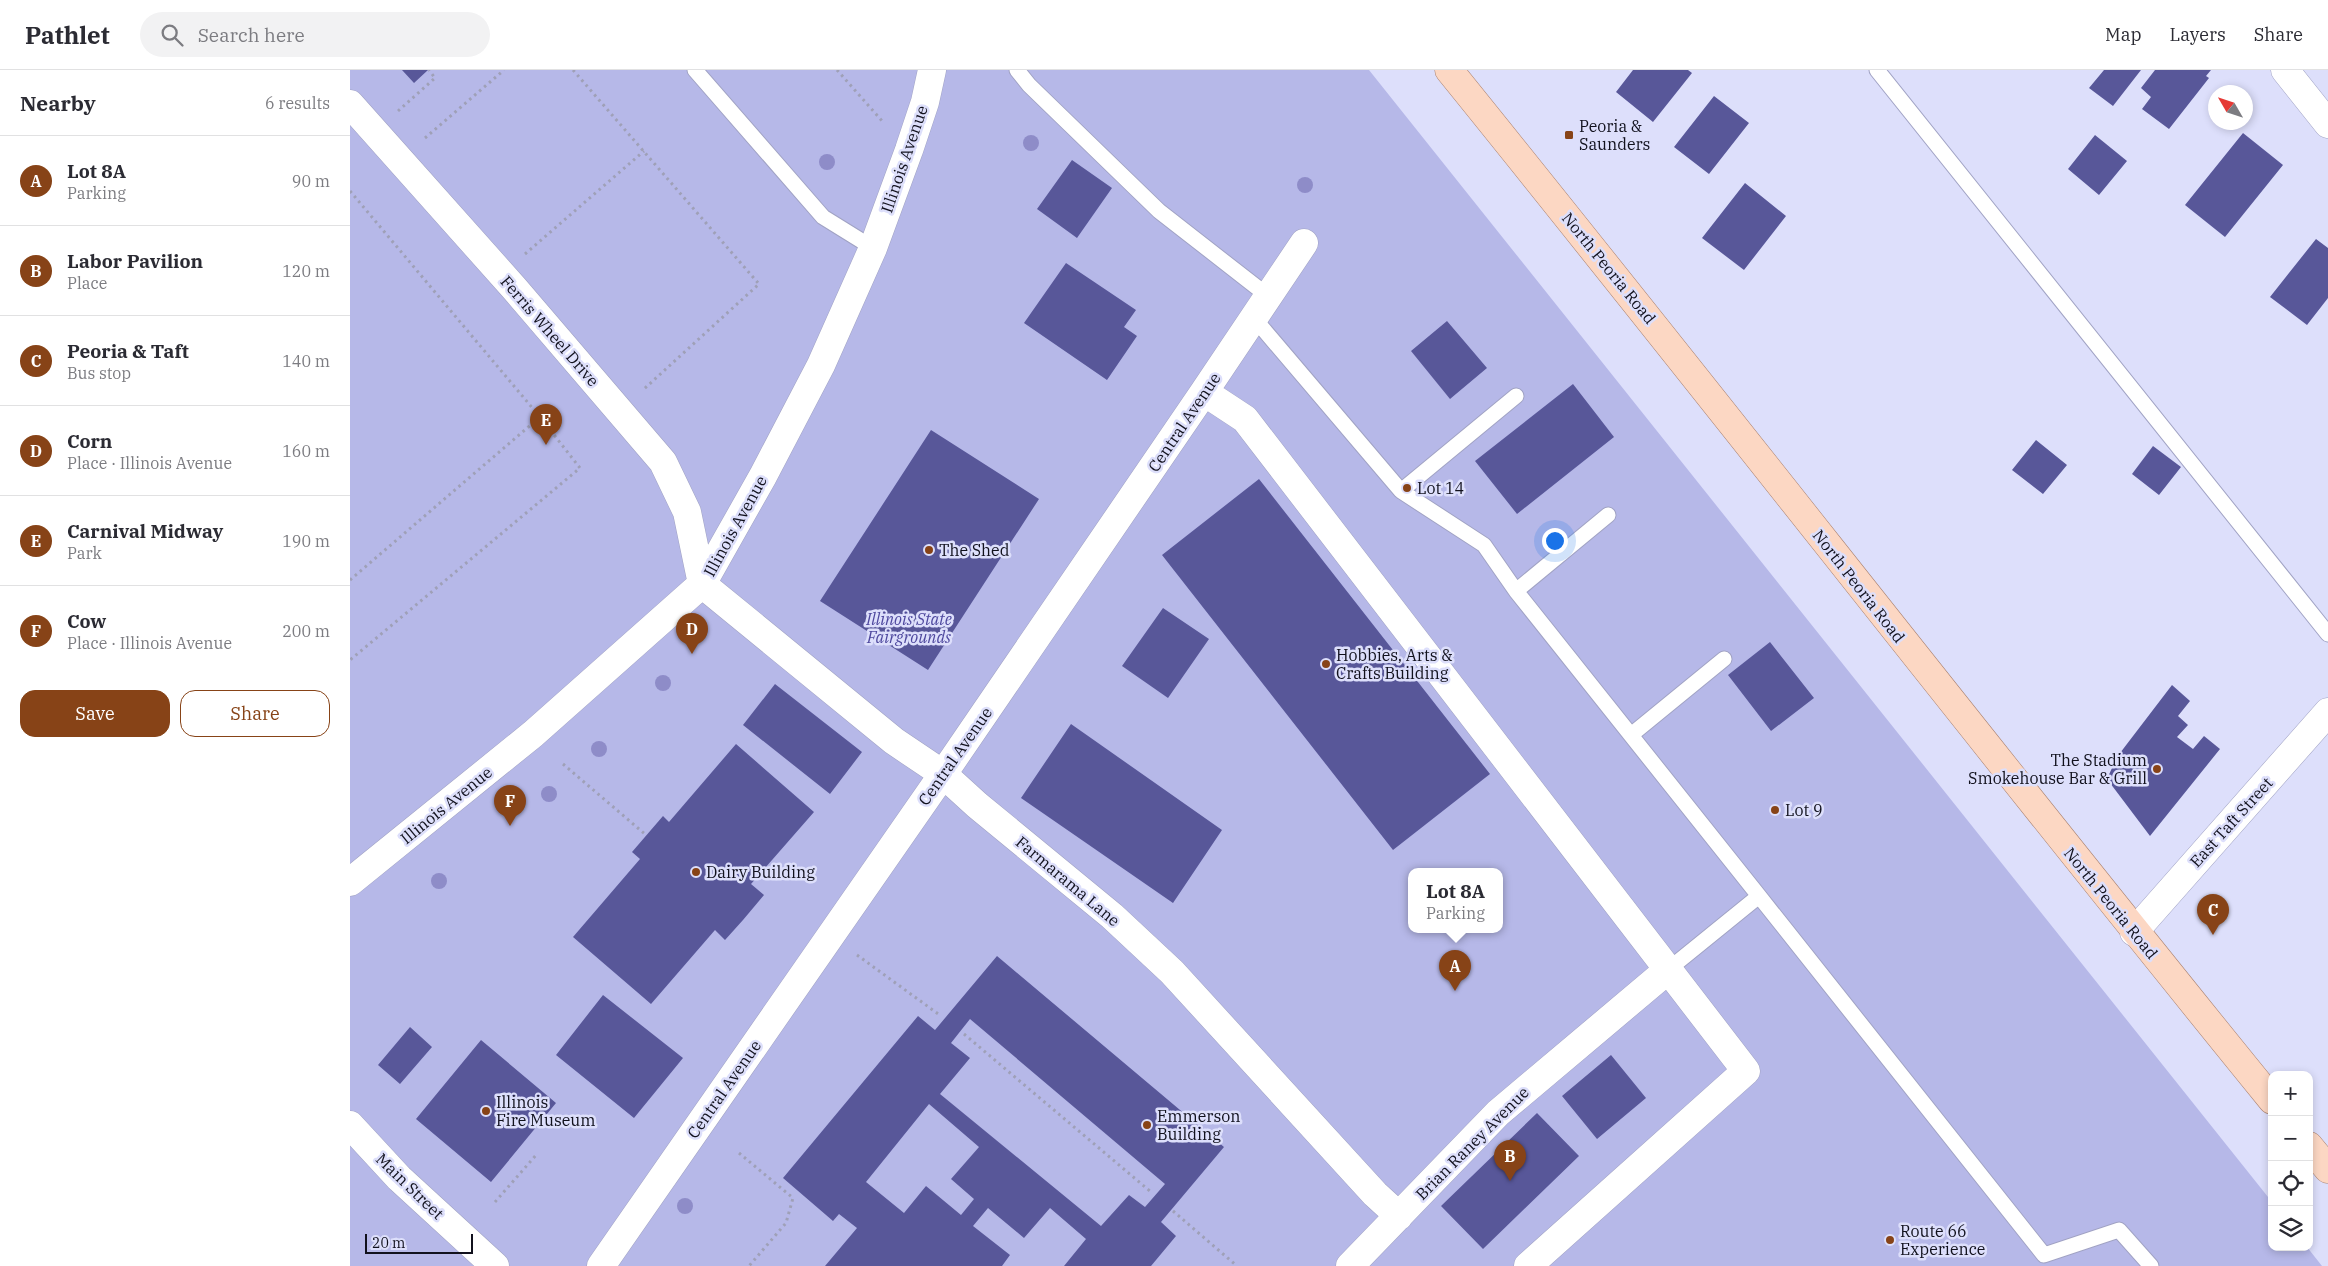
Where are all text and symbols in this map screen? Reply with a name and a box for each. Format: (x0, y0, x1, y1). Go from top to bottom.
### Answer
search box (140, 12, 490, 57)
text: Pathlet (25, 19, 110, 51)
icon: search (158, 21, 186, 49)
text: Search here (198, 23, 305, 47)
text: Map (2105, 23, 2142, 46)
text: Layers (2170, 23, 2226, 46)
text: Share (2254, 23, 2303, 46)
north arrow (2208, 85, 2253, 130)
text: Nearby (20, 89, 96, 117)
text: 6 results (265, 93, 330, 113)
street label: Illinois Avenue (876, 103, 932, 215)
place label: Peoria & Saunders (1579, 116, 1650, 154)
marker: Peoria & Saunders (1563, 129, 1575, 141)
text: Lot 8A (67, 159, 126, 183)
text: A (30, 171, 42, 191)
text: 90 m (292, 171, 330, 191)
text: Parking (67, 183, 126, 203)
street label: North Peoria Road (1558, 208, 1660, 328)
text: Labor Pavilion (67, 249, 203, 273)
text: B (30, 261, 42, 281)
text: 120 m (282, 261, 330, 281)
street label: Ferris Wheel Drive (496, 272, 604, 390)
text: Place (67, 273, 107, 293)
text: Peoria & Taft (67, 339, 189, 363)
text: C (31, 351, 41, 371)
text: 140 m (282, 351, 330, 371)
text: Bus stop (67, 363, 131, 383)
street label: Central Avenue (1143, 369, 1225, 475)
pin: E (530, 404, 562, 445)
text: Corn (67, 429, 112, 453)
text: D (30, 441, 42, 461)
text: 160 m (282, 441, 330, 461)
text: Place · Illinois Avenue (67, 453, 232, 473)
street label: Illinois Avenue (699, 472, 771, 580)
place label: Lot 14 (1417, 478, 1464, 498)
marker: Lot 14 (1401, 482, 1413, 494)
text: Carnival Midway (67, 519, 223, 543)
street label: North Peoria Road (1809, 525, 1910, 647)
your location (1542, 528, 1568, 554)
text: E (31, 531, 41, 551)
text: 190 m (282, 531, 330, 551)
place label: The Shed (939, 540, 1010, 560)
text: Park (67, 543, 102, 563)
marker: The Shed (923, 544, 935, 556)
text: Cow (67, 609, 107, 633)
park label: Illinois State Fairgrounds (865, 609, 952, 647)
pin: D (676, 613, 708, 654)
text: F (31, 621, 41, 641)
text: 200 m (282, 621, 330, 641)
text: Place · Illinois Avenue (67, 633, 232, 653)
place label: Hobbies, Arts & Crafts Building (1336, 645, 1453, 683)
marker: Hobbies, Arts & Crafts Building (1320, 658, 1332, 670)
button: Save (20, 690, 170, 737)
button: Share (180, 690, 330, 737)
street label: Central Avenue (914, 703, 996, 809)
place label: The Stadium Smokehouse Bar & Grill (1968, 750, 2147, 788)
street label: Illinois Avenue (396, 762, 496, 848)
marker: The Stadium Smokehouse Bar & Grill (2151, 763, 2163, 775)
street label: East Taft Street (2185, 773, 2277, 871)
pin: F (494, 785, 526, 826)
place label: Lot 9 (1785, 800, 1823, 820)
marker: Lot 9 (1769, 804, 1781, 816)
street label: Farmarama Lane (1012, 832, 1124, 930)
street label: North Peoria Road (2060, 843, 2162, 963)
place label: Dairy Building (706, 862, 815, 882)
marker: Dairy Building (690, 866, 702, 878)
popup (1408, 868, 1503, 933)
text: Lot 8A (1426, 879, 1485, 903)
pin: C (2197, 894, 2229, 935)
text: Parking (1426, 903, 1485, 923)
pin: A (1439, 950, 1471, 991)
street label: Central Avenue (683, 1036, 765, 1142)
map controls (2268, 1071, 2313, 1251)
button: + (2268, 1071, 2313, 1116)
street label: Brian Raney Avenue (1411, 1082, 1533, 1204)
place label: Illinois Fire Museum (496, 1092, 595, 1130)
marker: Illinois Fire Museum (480, 1105, 492, 1117)
place label: Emmerson Building (1157, 1106, 1240, 1144)
button: − (2268, 1116, 2313, 1161)
marker: Emmerson Building (1141, 1119, 1153, 1131)
pin: B (1494, 1140, 1526, 1181)
street label: Main Street (372, 1149, 448, 1224)
button: locate (2268, 1161, 2313, 1206)
button: layers (2268, 1206, 2313, 1251)
place label: Route 66 Experience (1900, 1221, 1985, 1259)
scale bar (365, 1231, 472, 1254)
text: 20 m (372, 1234, 405, 1252)
marker: Route 66 Experience (1884, 1234, 1896, 1246)

